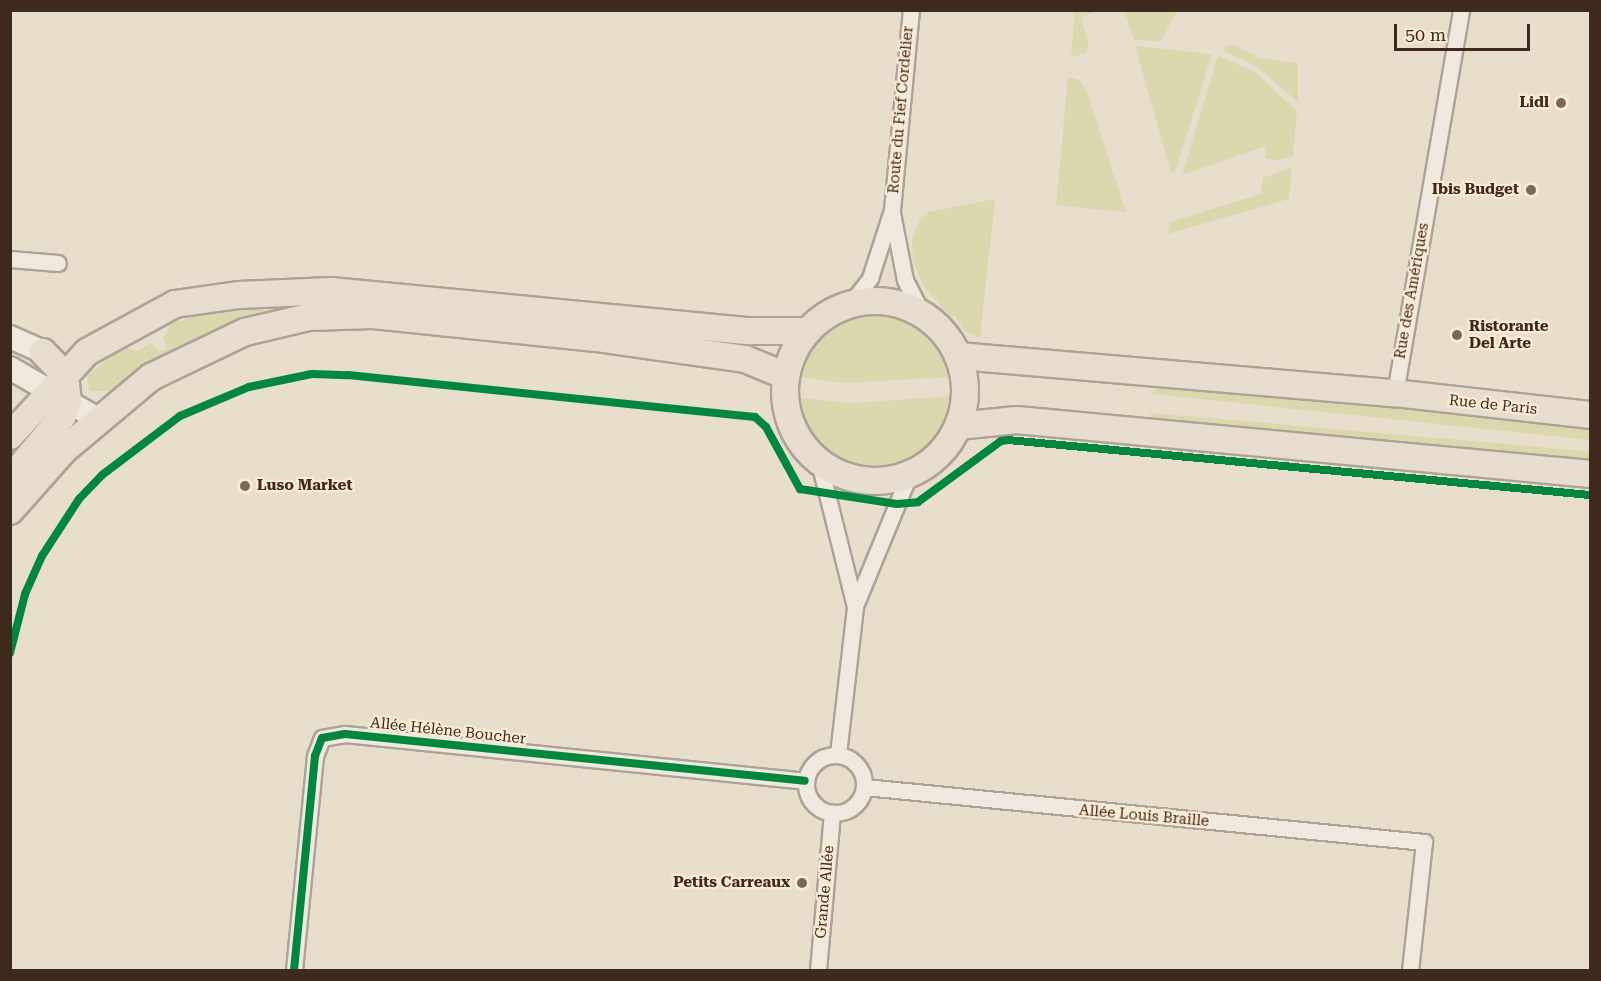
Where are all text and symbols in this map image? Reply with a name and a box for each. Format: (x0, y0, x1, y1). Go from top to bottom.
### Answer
scale bar (1397, 12, 1534, 50)
text: 50 m (1405, 24, 1446, 45)
street label: Route du Fief Cordelier (885, 25, 917, 195)
place label: Lidl (1520, 94, 1549, 112)
marker: Lidl (1554, 96, 1568, 110)
place label: Ibis Budget (1432, 181, 1519, 199)
marker: Ibis Budget (1524, 183, 1538, 197)
street label: Rue des Amériques (1391, 222, 1433, 360)
place label: Ristorante Del Arte (1469, 317, 1549, 352)
marker: Ristorante Del Arte (1450, 328, 1464, 342)
street label: Rue de Paris (1448, 391, 1538, 419)
place label: Luso Market (257, 477, 352, 495)
marker: Luso Market (238, 479, 252, 493)
street label: Allée Hélène Boucher (369, 714, 527, 748)
street label: Allée Louis Braille (1078, 801, 1210, 831)
street label: Grande Allée (812, 845, 838, 939)
place label: Petits Carreaux (673, 874, 790, 892)
marker: Petits Carreaux (795, 876, 809, 890)

